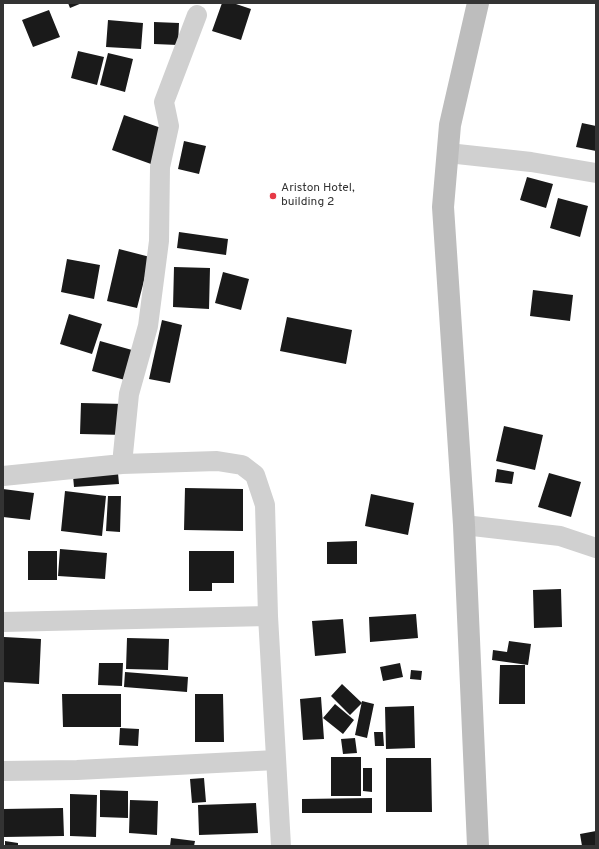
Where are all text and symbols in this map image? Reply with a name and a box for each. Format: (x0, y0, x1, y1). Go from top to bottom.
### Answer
place label: Ariston Hotel, building 2 (281, 182, 355, 210)
marker: Ariston Hotel, building 2 (268, 191, 278, 201)

